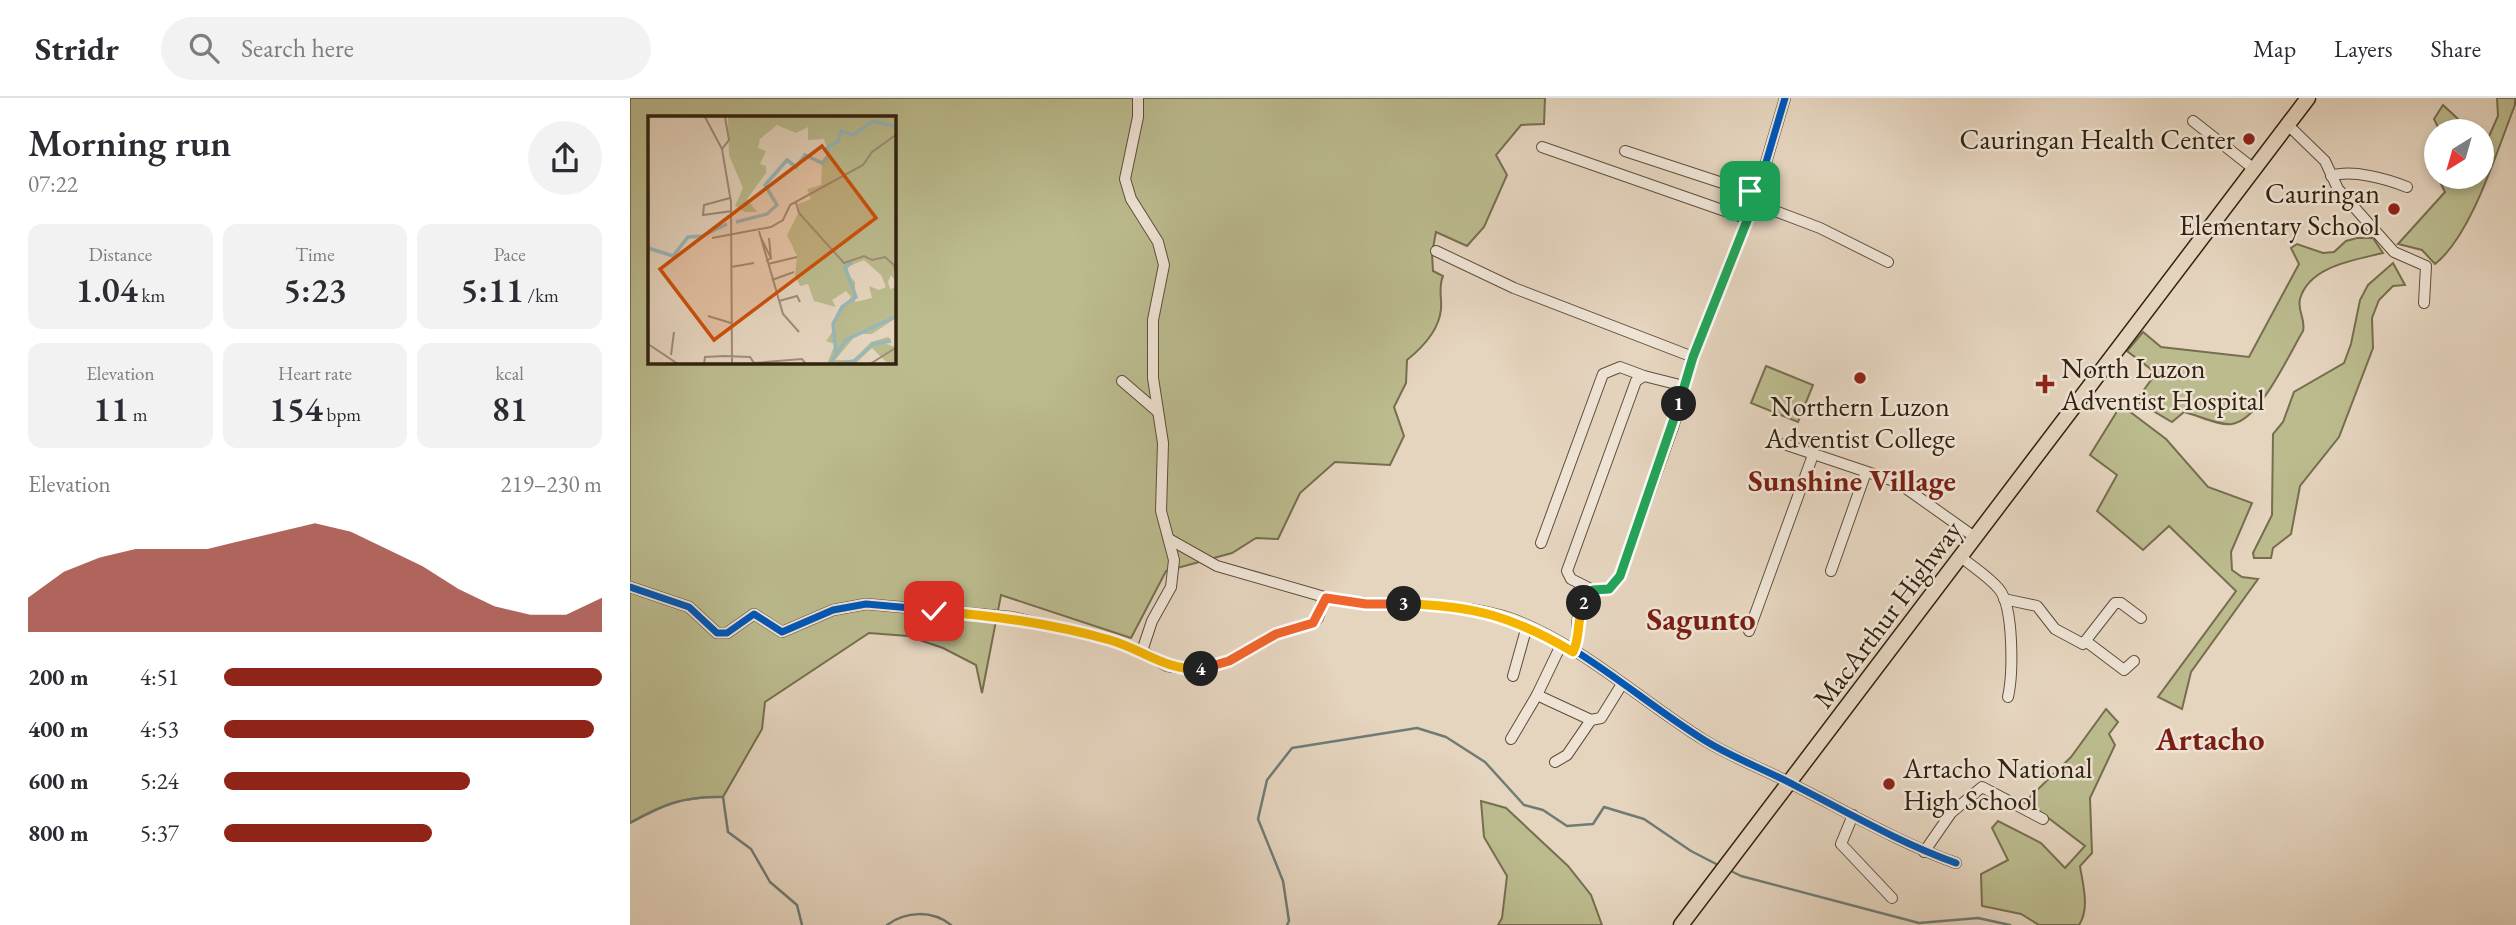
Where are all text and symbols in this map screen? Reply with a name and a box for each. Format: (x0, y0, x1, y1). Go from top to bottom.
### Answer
search box (161, 17, 651, 80)
text: Stridr (35, 27, 119, 70)
icon: search (185, 29, 223, 67)
text: Search here (241, 31, 354, 65)
text: Map (2253, 33, 2296, 64)
text: Layers (2334, 33, 2393, 64)
text: Share (2431, 33, 2481, 64)
inset map (648, 116, 896, 364)
text: Morning run (28, 118, 231, 167)
north arrow (2424, 119, 2494, 189)
map controls (2424, 119, 2494, 189)
button: share (528, 121, 602, 195)
place label: Cauringan Health Center (1960, 121, 2236, 157)
marker: Cauringan Health Center (2241, 131, 2257, 147)
pin (1720, 161, 1780, 221)
text: 07:22 (28, 169, 78, 199)
icon: arrive (1731, 172, 1769, 210)
place label: Cauringan Elementary School (2179, 175, 2380, 243)
marker: Cauringan Elementary School (2386, 201, 2402, 217)
text: Distance (89, 242, 152, 267)
text: Time (295, 242, 335, 267)
text: Pace (494, 242, 526, 267)
text: 1.04 (75, 267, 138, 312)
text: 5:23 (283, 267, 347, 312)
text: 5:11 (460, 267, 524, 312)
text: km (138, 283, 165, 308)
text: /km (524, 283, 559, 308)
place label: North Luzon Adventist Hospital (2060, 350, 2265, 418)
text: Elevation (86, 361, 155, 386)
text: Heart rate (278, 361, 352, 386)
text: kcal (495, 361, 524, 386)
marker: Northern Luzon Adventist College (1852, 370, 1868, 386)
marker: North Luzon Adventist Hospital (2035, 374, 2055, 394)
text: 11 (93, 386, 129, 431)
text: 154 (269, 386, 323, 431)
text: 81 (492, 386, 528, 431)
pin: 1 (1662, 386, 1696, 422)
place label: Northern Luzon Adventist College (1764, 388, 1955, 456)
text: 1 (1673, 391, 1684, 416)
text: m (129, 402, 148, 427)
text: bpm (323, 402, 361, 427)
district label: Sunshine Village (1748, 461, 1956, 500)
text: Elevation (28, 469, 111, 499)
text: 219–230 m (501, 469, 602, 499)
street label: MacArthur Highway (1805, 512, 1970, 715)
pin (904, 581, 964, 641)
pin: 2 (1566, 586, 1602, 620)
pin: 3 (1386, 587, 1422, 622)
text: 2 (1578, 590, 1589, 615)
text: 3 (1398, 591, 1409, 616)
icon: check (915, 592, 953, 630)
district label: Sagunto (1646, 598, 1756, 640)
pin: 4 (1184, 652, 1218, 686)
text: 4 (1195, 656, 1206, 681)
text: 200 m (28, 662, 89, 692)
text: 4:51 (140, 662, 179, 692)
text: 400 m (28, 714, 89, 744)
text: 4:53 (140, 714, 179, 744)
district label: Artacho (2154, 718, 2265, 760)
place label: Artacho National High School (1902, 750, 2093, 818)
text: 600 m (28, 766, 89, 796)
text: 5:24 (140, 766, 179, 796)
marker: Artacho National High School (1881, 776, 1897, 792)
text: 800 m (28, 818, 89, 848)
text: 5:37 (140, 818, 179, 848)

